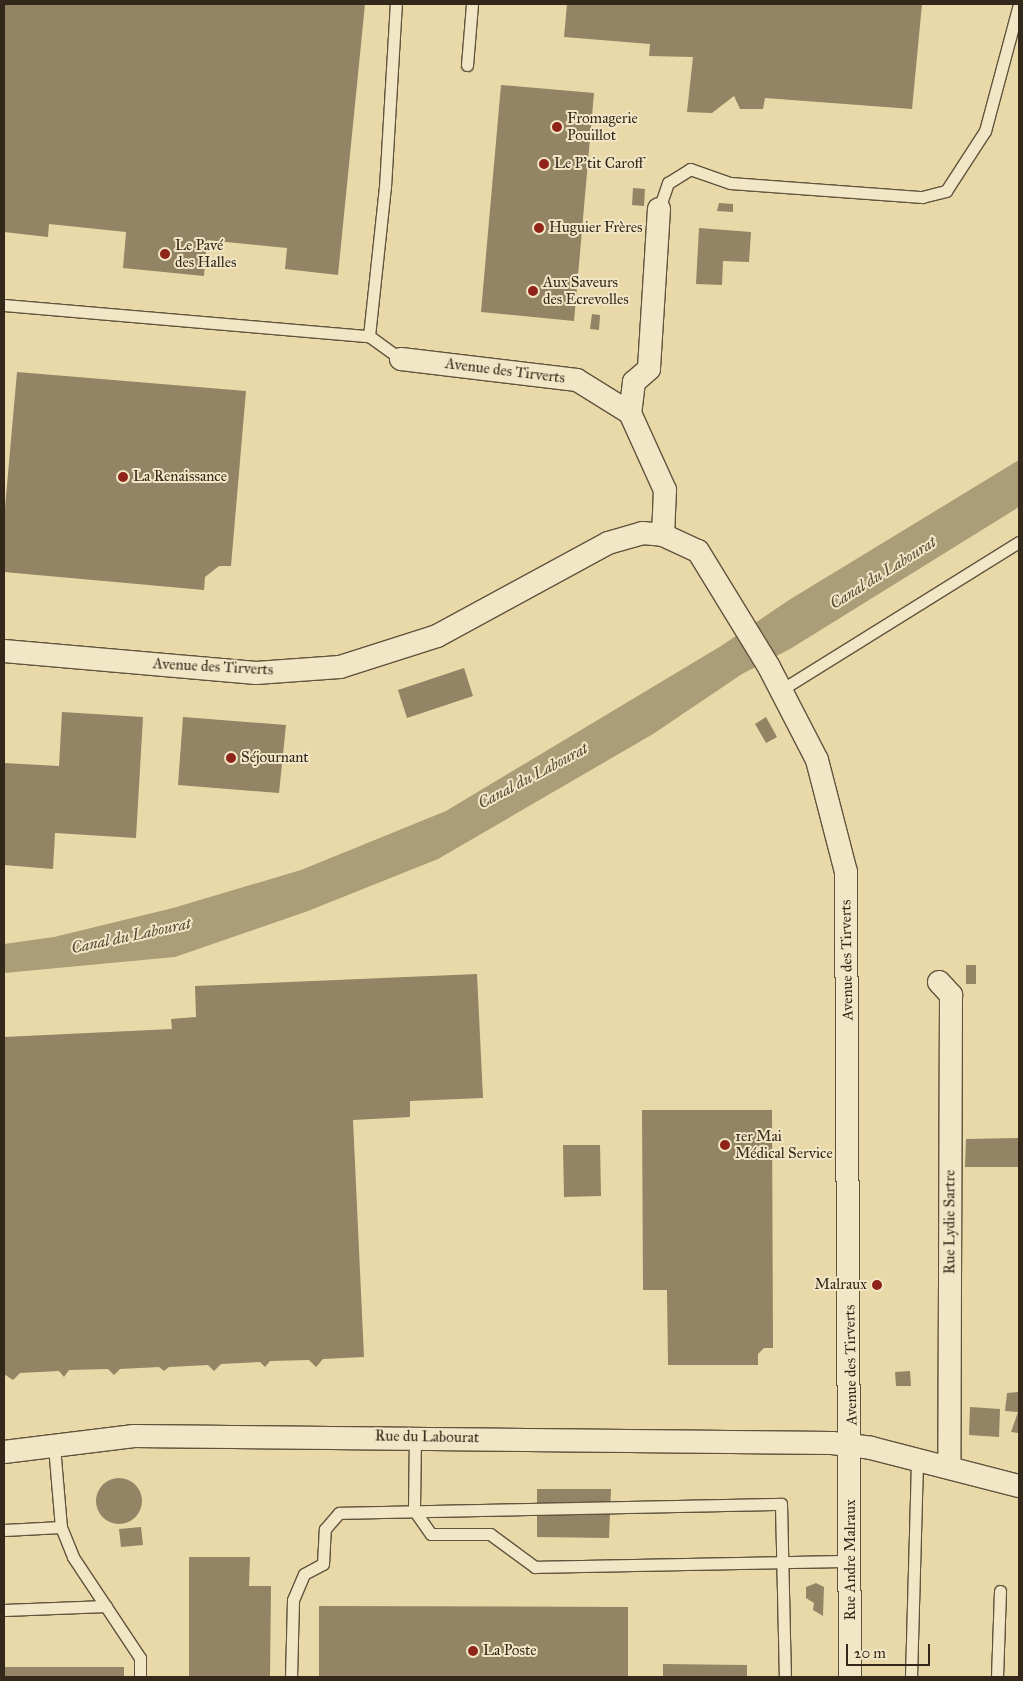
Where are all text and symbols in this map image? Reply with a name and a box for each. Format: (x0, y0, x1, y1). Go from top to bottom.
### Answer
place label: Fromagerie Pouillot (567, 109, 638, 144)
marker: Fromagerie Pouillot (551, 121, 563, 133)
place label: Le P'tit Caroff (554, 155, 644, 173)
marker: Le P'tit Caroff (538, 158, 550, 170)
place label: Huguier Frères (549, 219, 643, 237)
marker: Huguier Frères (533, 222, 545, 234)
place label: Le Pavé des Halles (175, 236, 237, 271)
marker: Le Pavé des Halles (159, 248, 171, 260)
place label: Aux Saveurs des Ecrevolles (543, 273, 629, 308)
marker: Aux Saveurs des Ecrevolles (527, 285, 539, 297)
street label: Avenue des Tirverts (444, 355, 566, 387)
place label: La Renaissance (133, 468, 227, 486)
marker: La Renaissance (117, 471, 129, 483)
water label: Canal du Labourat (826, 533, 940, 613)
street label: Avenue des Tirverts (152, 655, 274, 679)
water label: Canal du Labourat (475, 739, 591, 813)
place label: Séjournant (241, 749, 309, 767)
marker: Séjournant (225, 752, 237, 764)
street label: Avenue des Tirverts (837, 900, 857, 1020)
water label: Canal du Labourat (69, 914, 193, 958)
place label: 1er Mai Médical Service (735, 1127, 833, 1162)
marker: 1er Mai Médical Service (719, 1139, 731, 1151)
street label: Rue Lydie Sartre (941, 1170, 959, 1274)
place label: Malraux (815, 1276, 867, 1294)
marker: Malraux (871, 1279, 883, 1291)
street label: Avenue des Tirverts (841, 1305, 861, 1425)
street label: Rue du Labourat (375, 1427, 479, 1447)
street label: Rue Andre Malraux (842, 1499, 860, 1621)
scale bar (848, 1634, 932, 1666)
place label: La Poste (483, 1642, 537, 1660)
text: 20 m (854, 1644, 886, 1662)
marker: La Poste (467, 1645, 479, 1657)

